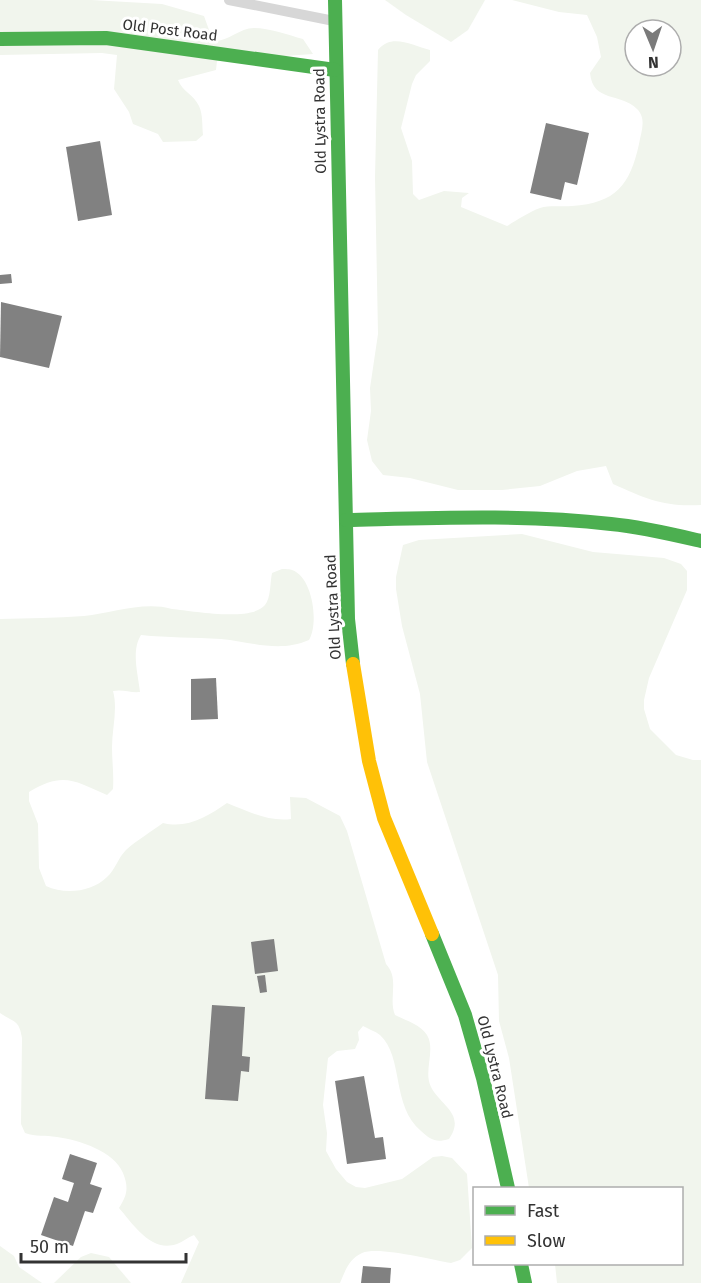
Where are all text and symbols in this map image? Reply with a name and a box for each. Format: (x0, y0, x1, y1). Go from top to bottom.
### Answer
street label: Old Post Road (121, 15, 219, 45)
north arrow (623, 18, 683, 78)
text: N (648, 53, 659, 72)
street label: Old Lystra Road (310, 68, 330, 174)
street label: Old Lystra Road (321, 554, 345, 660)
street label: Old Lystra Road (473, 1014, 517, 1120)
legend (473, 1187, 683, 1265)
text: Fast (527, 1200, 560, 1222)
scale bar (21, 1226, 186, 1264)
text: Slow (527, 1230, 566, 1252)
text: 50 m (30, 1236, 69, 1258)

